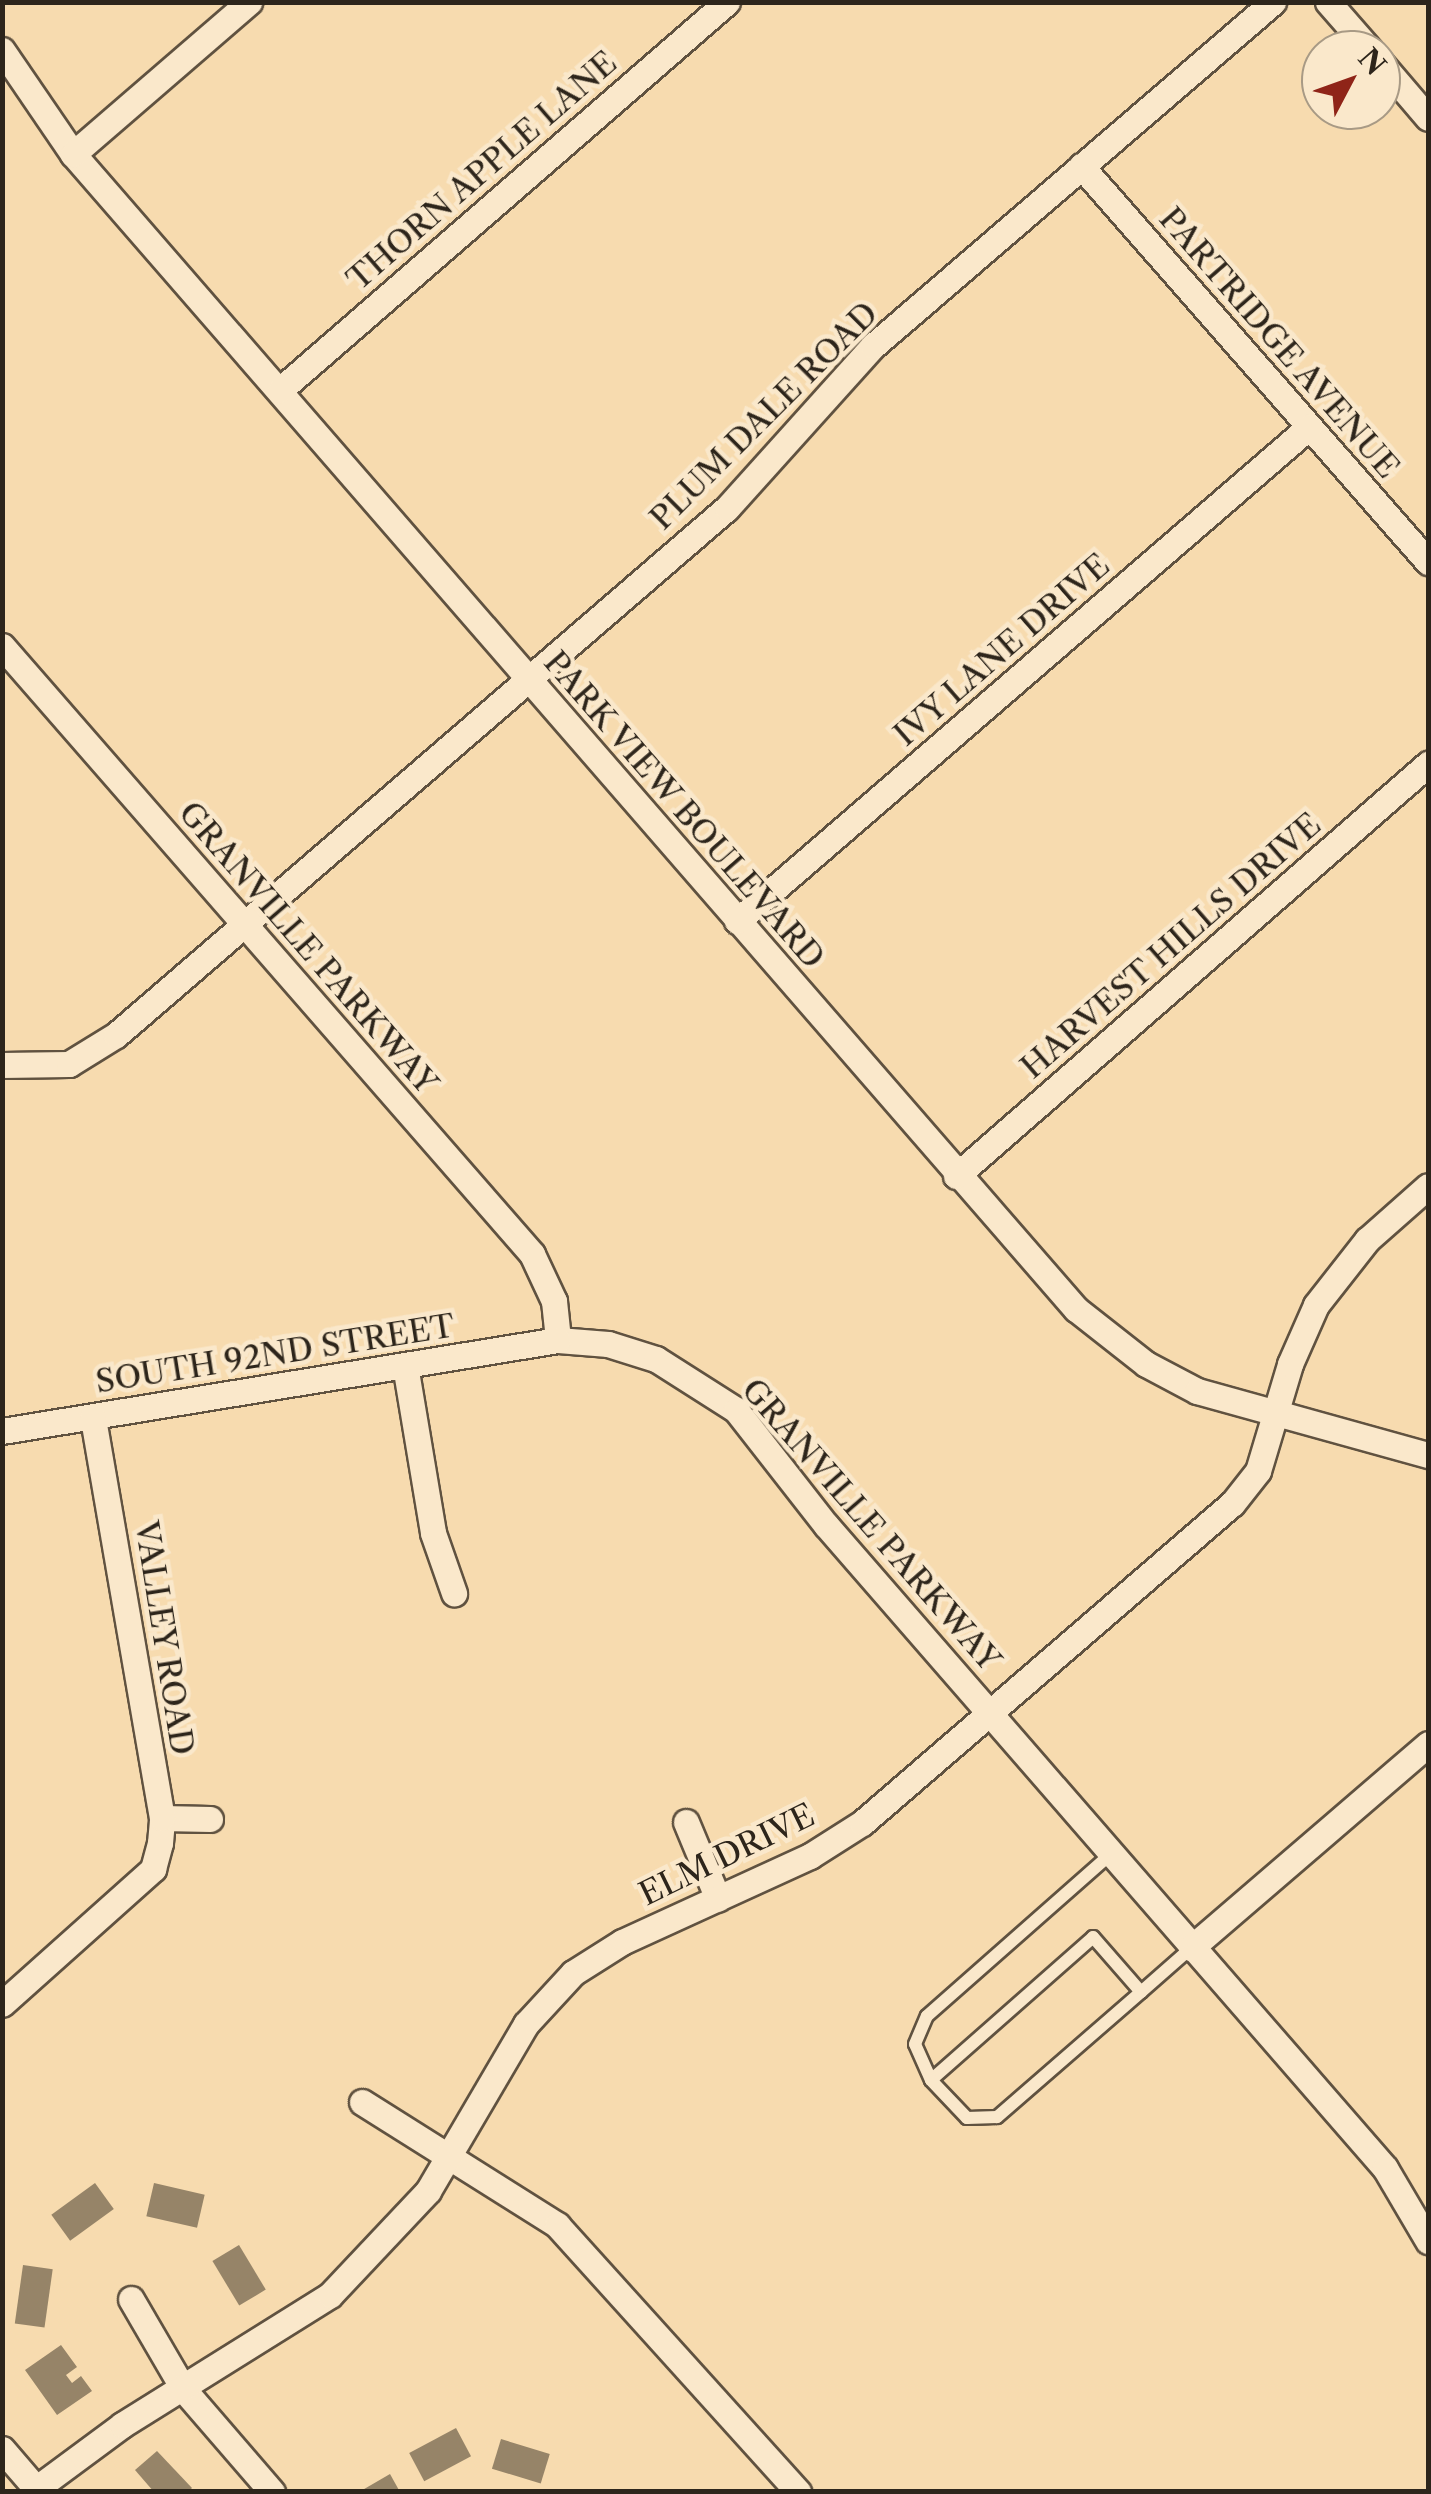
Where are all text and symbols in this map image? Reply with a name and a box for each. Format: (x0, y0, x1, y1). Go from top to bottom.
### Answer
north arrow (1301, 30, 1401, 130)
text: N (1351, 41, 1393, 82)
street label: THORN APPLE LANE (339, 43, 625, 299)
street label: PARTRIDGE AVENUE (1151, 199, 1407, 487)
street label: PLUM DALE ROAD (642, 294, 886, 538)
street label: IVY LANE DRIVE (886, 546, 1118, 754)
street label: PARK VIEW BOULEVARD (535, 642, 833, 978)
street label: GRANVILLE PARKWAY (171, 794, 445, 1102)
street label: HARVEST HILLS DRIVE (1013, 805, 1329, 1087)
street label: SOUTH 92ND STREET (93, 1307, 457, 1401)
street label: GRANVILLE PARKWAY (734, 1371, 1008, 1679)
street label: VALLEY ROAD (126, 1518, 202, 1758)
street label: ELM DRIVE (633, 1796, 821, 1914)

